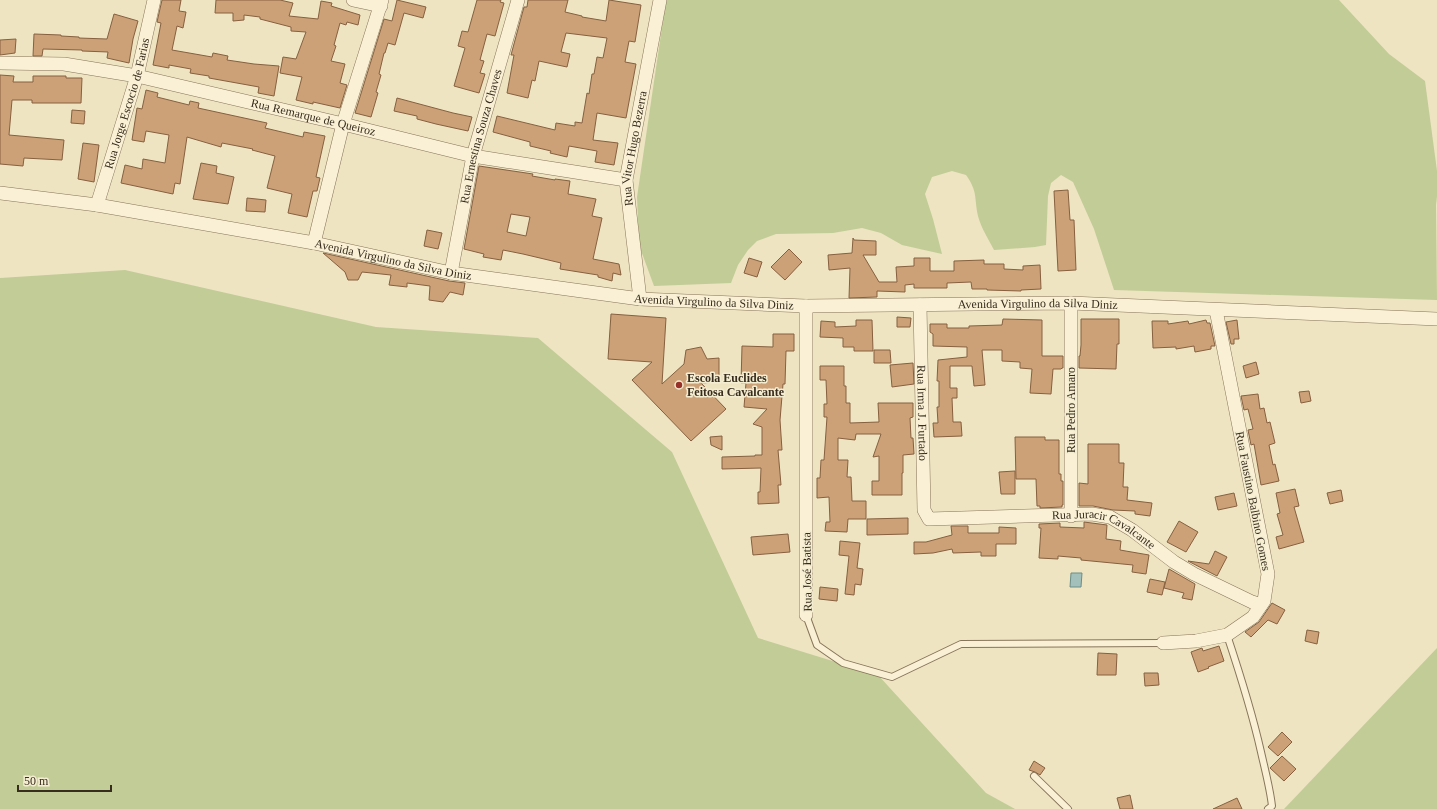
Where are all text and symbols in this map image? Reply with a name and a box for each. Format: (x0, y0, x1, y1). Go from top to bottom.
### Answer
street label: Rua Jorge Escocio de Farias (102, 36, 152, 171)
street label: Rua Ernestina Souza Chaves (457, 67, 505, 205)
street label: Rua Vitor Hugo Bezerra (618, 89, 650, 207)
street label: Rua Remarque de Queiroz (250, 96, 377, 139)
street label: Avenida Virgulino da Silva Diniz (313, 236, 473, 283)
street label: Avenida Virgulino da Silva Diniz (633, 291, 794, 312)
street label: Avenida Virgulino da Silva Diniz (958, 296, 1118, 312)
street label: Rua Irma J. Furtado (914, 365, 930, 461)
street label: Rua Pedro Amaro (1064, 367, 1078, 453)
place label: Escola Euclides Feitosa Cavalcante (687, 371, 785, 399)
marker: Escola Euclides Feitosa Cavalcante (674, 380, 684, 390)
street label: Rua Faustino Balbino Gomes (1233, 430, 1273, 572)
street label: Rua Juracir Cavalcante (1052, 507, 1158, 552)
street label: Rua José Batista (799, 532, 815, 612)
scale bar (18, 767, 111, 793)
text: 50 m (24, 774, 49, 788)

